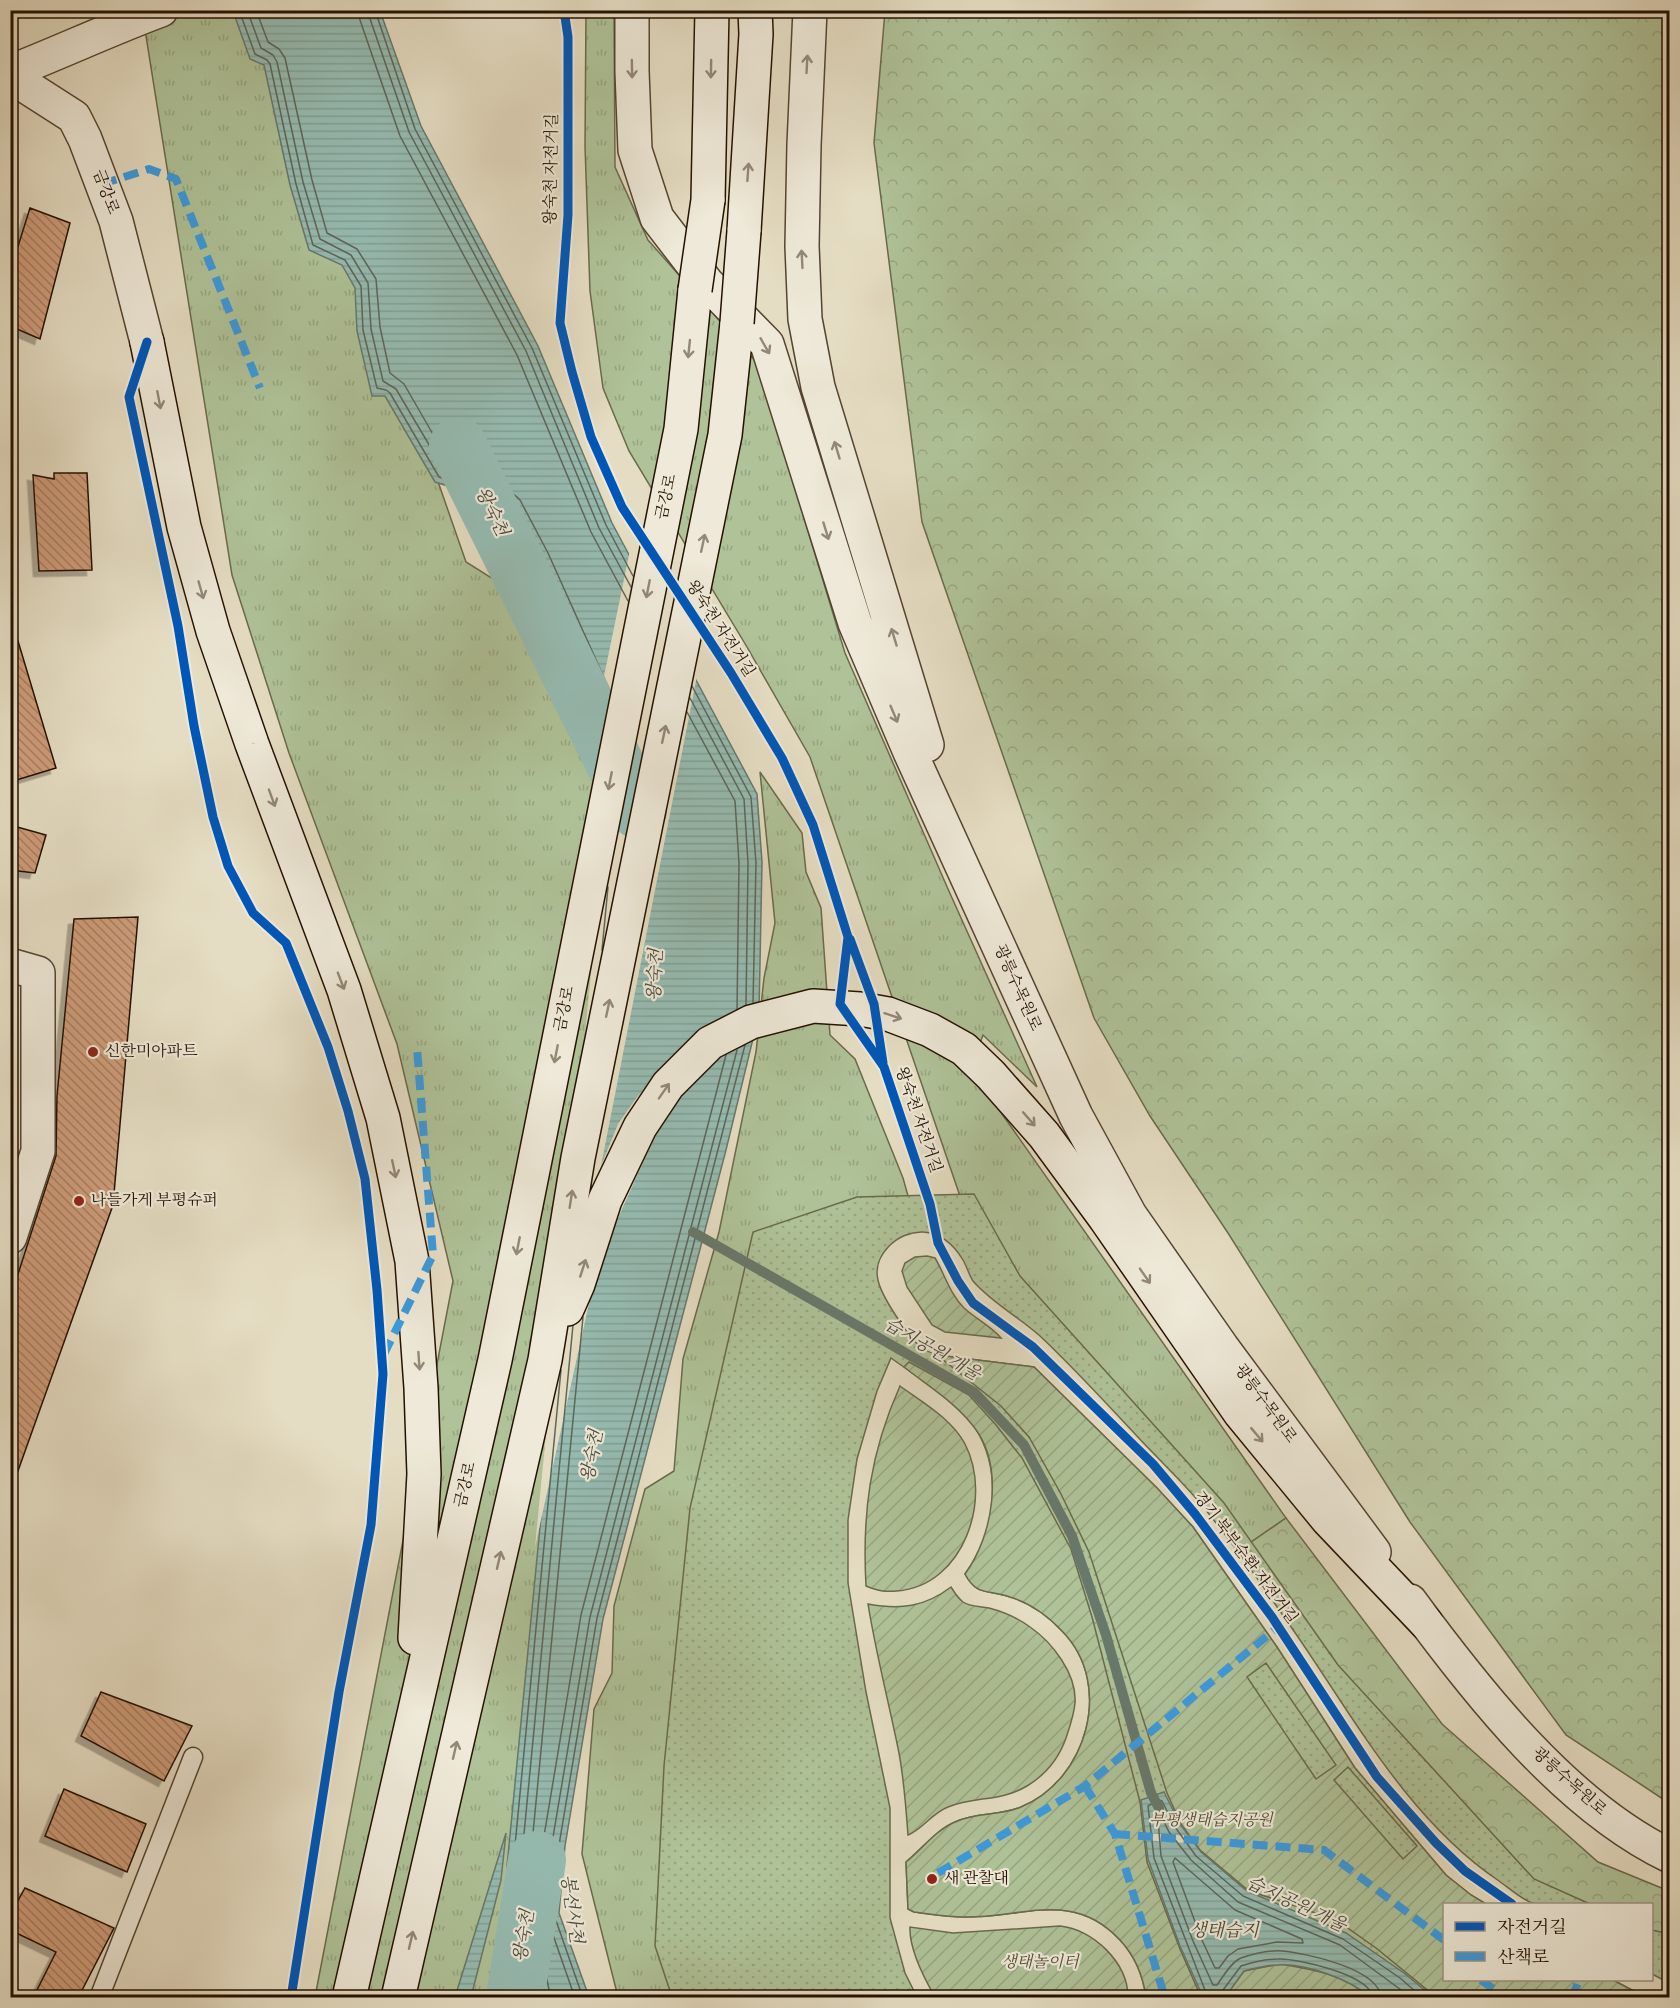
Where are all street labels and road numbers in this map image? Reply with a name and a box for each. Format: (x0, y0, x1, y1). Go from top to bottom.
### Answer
street label: 왕숙천 자전거길 (540, 113, 564, 225)
street label: 금강로 (86, 166, 124, 218)
street label: 금강로 (651, 472, 683, 522)
street label: 왕숙천 자전거길 (680, 576, 760, 682)
street label: 광릉수목원로 (988, 941, 1046, 1035)
street label: 금강로 (550, 984, 580, 1034)
street label: 왕숙천 자전거길 (889, 1064, 947, 1176)
street label: 광릉수목원로 (1229, 1360, 1301, 1448)
street label: 금강로 (450, 1459, 482, 1510)
street label: 경기 북부순환 자전거길 (1188, 1487, 1302, 1629)
street label: 광릉수목원로 (1527, 1743, 1611, 1822)

